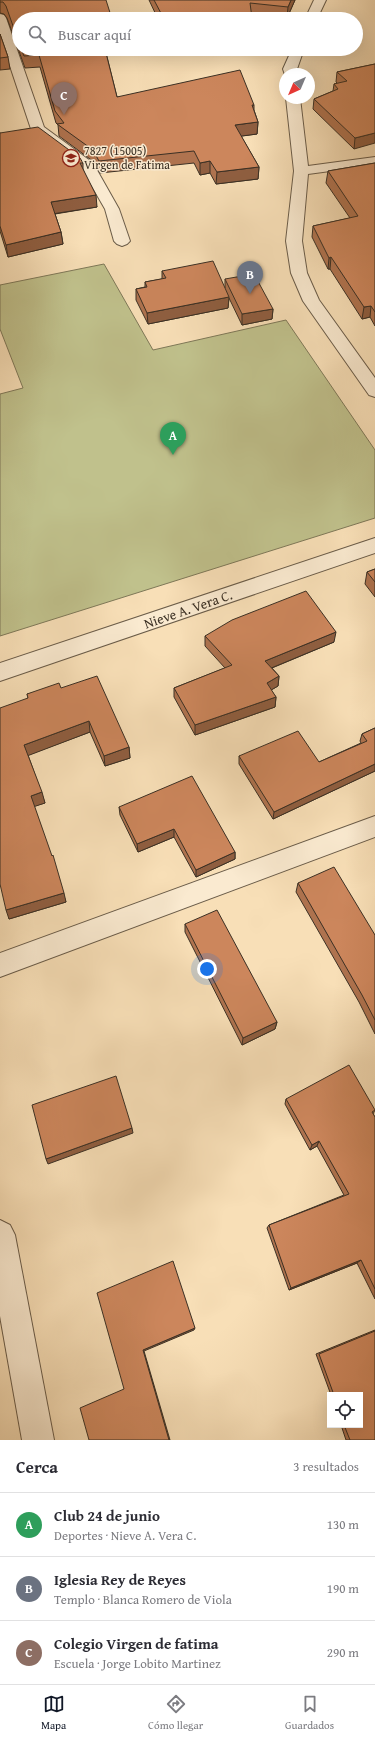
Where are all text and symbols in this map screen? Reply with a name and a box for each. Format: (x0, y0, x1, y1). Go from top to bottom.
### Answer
search box (12, 12, 363, 56)
icon: search (26, 23, 48, 45)
text: Buscar aquí (58, 24, 131, 45)
north arrow (279, 68, 315, 104)
pin: C (51, 82, 77, 115)
place label: 7827 (15005) Virgen de Fatima (84, 142, 170, 173)
school or university icon: 7827 (15005) Virgen de Fatima (61, 148, 81, 168)
pin: B (237, 261, 263, 294)
pin: A (160, 422, 186, 455)
street label: Nieve A. Vera C. (141, 585, 235, 633)
your location (197, 959, 217, 979)
map controls (327, 1392, 363, 1428)
button: locate (327, 1392, 363, 1428)
text: Cerca (16, 1454, 58, 1479)
text: 3 resultados (293, 1457, 359, 1476)
text: Club 24 de junio (54, 1505, 160, 1526)
text: A (25, 1515, 33, 1534)
text: 130 m (327, 1515, 359, 1534)
text: Deportes · Nieve A. Vera C. (54, 1526, 196, 1545)
text: Iglesia Rey de Reyes (54, 1569, 186, 1590)
text: B (25, 1579, 33, 1598)
text: 190 m (327, 1579, 359, 1598)
text: Templo · Blanca Romero de Viola (54, 1590, 232, 1609)
text: Colegio Virgen de fatima (54, 1633, 218, 1654)
text: C (25, 1643, 33, 1662)
text: 290 m (327, 1643, 359, 1662)
text: Escuela · Jorge Lobito Martinez (54, 1654, 221, 1673)
tab: Mapa (41, 1693, 66, 1733)
tab: Cómo llegar (148, 1693, 203, 1733)
tab: Guardados (285, 1693, 334, 1733)

